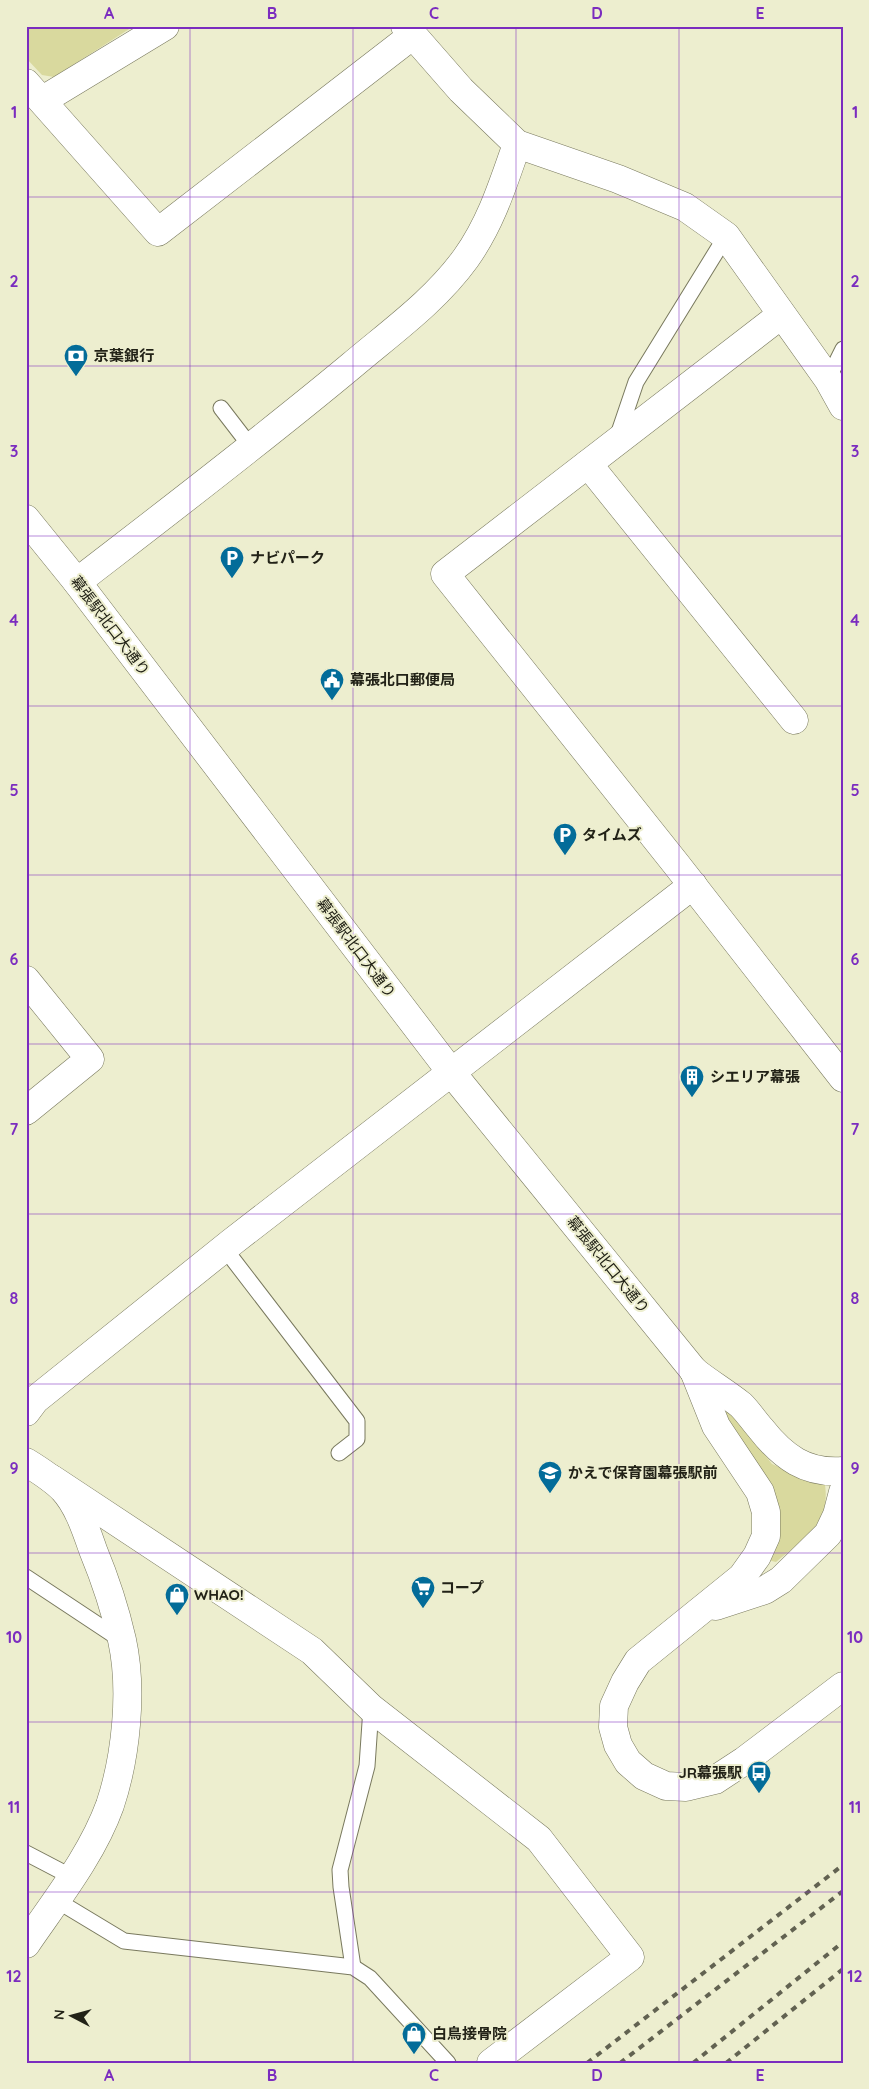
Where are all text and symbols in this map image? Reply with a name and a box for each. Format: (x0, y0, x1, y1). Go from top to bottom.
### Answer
text: A (104, 3, 115, 23)
text: B (267, 3, 277, 23)
text: C (429, 3, 439, 23)
text: D (591, 3, 603, 23)
text: E (755, 3, 765, 23)
text: 1 (11, 102, 17, 122)
text: 1 (852, 102, 858, 122)
text: 2 (9, 271, 19, 291)
text: 2 (850, 271, 860, 291)
bank icon: 京葉銀行 (63, 343, 89, 377)
place label: 京葉銀行 (94, 346, 154, 365)
text: 3 (10, 441, 18, 461)
text: 3 (851, 441, 859, 461)
parking icon: ナビパーク (219, 545, 245, 579)
place label: ナビパーク (250, 548, 325, 567)
street label: 幕張駅北口大通り (67, 572, 154, 679)
text: 4 (9, 610, 19, 630)
text: 4 (850, 610, 860, 630)
public building icon: 幕張北口郵便局 (319, 667, 345, 701)
place label: 幕張北口郵便局 (350, 670, 455, 689)
text: 5 (9, 780, 19, 800)
text: 5 (850, 780, 860, 800)
parking icon: タイムズ (552, 822, 578, 856)
place label: タイムズ (582, 825, 642, 844)
street label: 幕張駅北口大通り (313, 894, 400, 1001)
text: 6 (10, 949, 19, 969)
text: 6 (851, 949, 860, 969)
building icon: シエリア幕張 (679, 1064, 705, 1098)
place label: シエリア幕張 (710, 1067, 800, 1086)
text: 7 (10, 1119, 19, 1139)
text: 7 (851, 1119, 860, 1139)
street label: 幕張駅北口大通り (563, 1212, 654, 1317)
text: 8 (10, 1288, 19, 1308)
text: 8 (851, 1288, 860, 1308)
text: 9 (9, 1458, 19, 1478)
text: 9 (850, 1458, 860, 1478)
school or university icon: かえで保育園幕張駅前 (537, 1460, 563, 1494)
place label: かえで保育園幕張駅前 (568, 1463, 718, 1482)
supermarket icon: コープ (410, 1575, 436, 1609)
place label: コープ (440, 1578, 484, 1597)
shop icon: WHAO! (164, 1582, 190, 1616)
place label: WHAO! (194, 1585, 244, 1604)
text: 10 (6, 1627, 22, 1647)
text: 10 (847, 1627, 863, 1647)
bus stop icon: JR幕張駅 (746, 1760, 772, 1794)
place label: JR幕張駅 (678, 1763, 742, 1782)
text: 11 (8, 1797, 20, 1817)
text: 11 (849, 1797, 861, 1817)
text: 12 (6, 1966, 22, 1986)
text: 12 (847, 1966, 863, 1986)
north arrow (48, 1992, 98, 2042)
text: N (50, 2009, 69, 2021)
shop icon: 白鳥接骨院 (401, 2021, 427, 2055)
place label: 白鳥接骨院 (432, 2024, 507, 2043)
text: A (104, 2065, 115, 2085)
text: B (267, 2065, 277, 2085)
text: C (429, 2065, 439, 2085)
text: D (591, 2065, 603, 2085)
text: E (755, 2065, 765, 2085)

